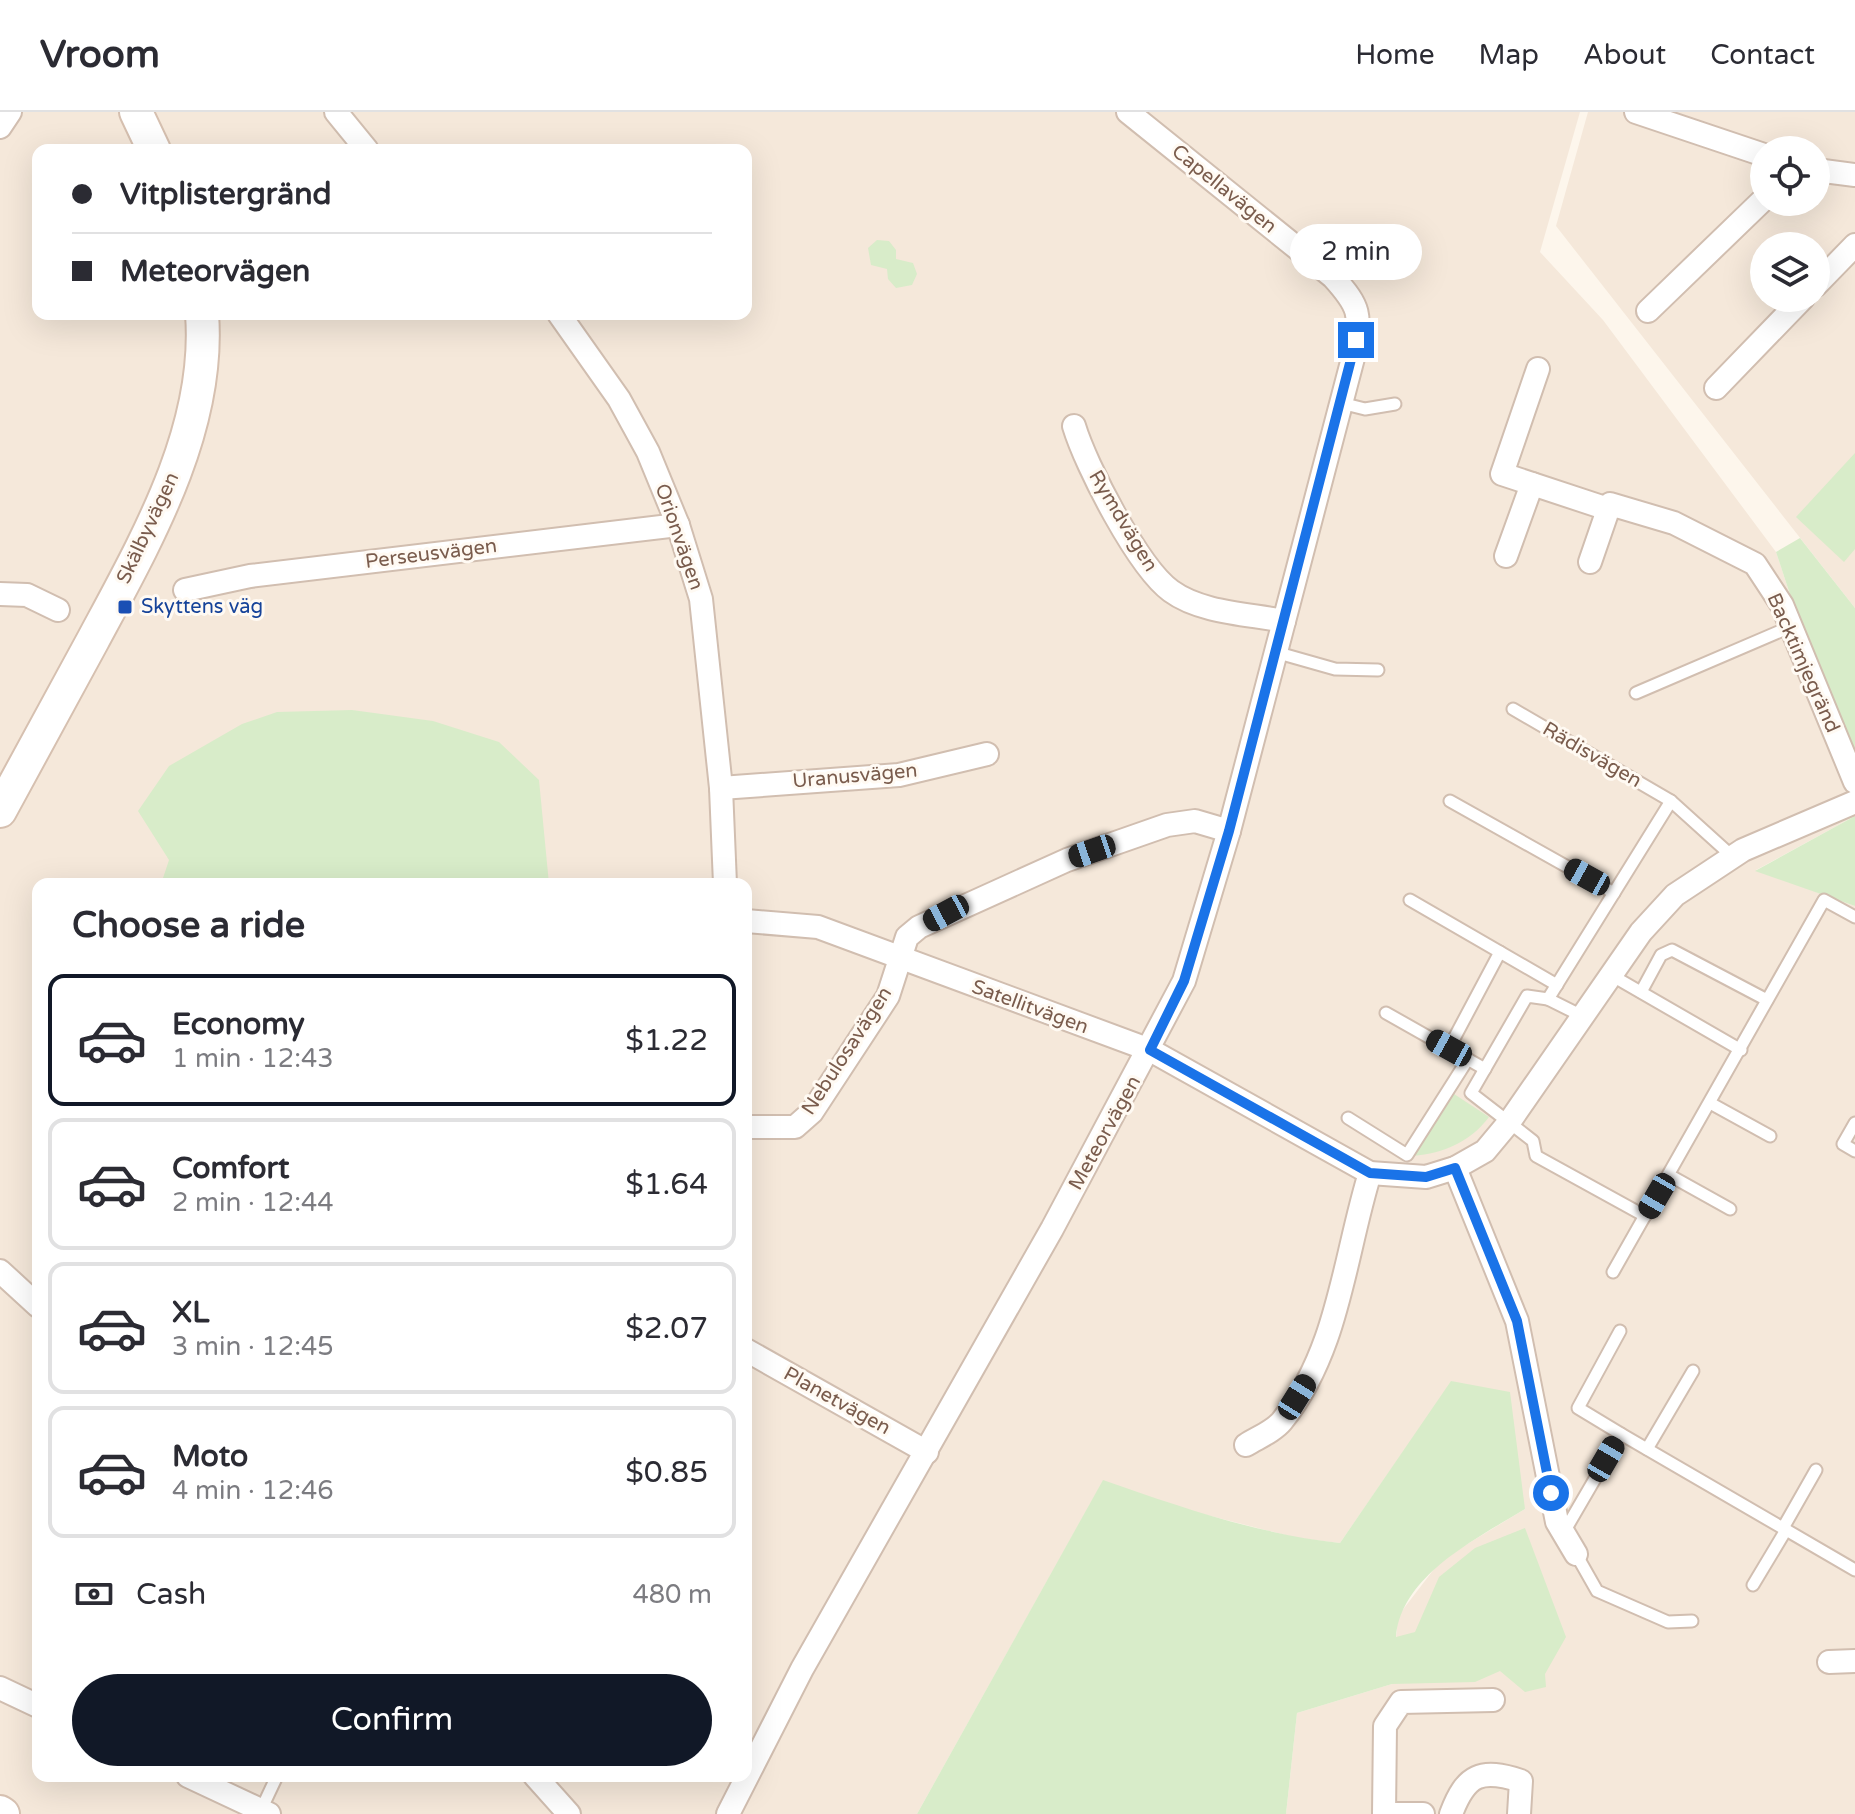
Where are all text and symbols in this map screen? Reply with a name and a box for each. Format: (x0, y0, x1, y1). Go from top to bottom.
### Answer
text: Vroom (40, 32, 160, 78)
text: Home (1355, 38, 1435, 72)
text: Map (1479, 38, 1539, 72)
text: About (1583, 38, 1666, 72)
text: Contact (1710, 38, 1815, 72)
map controls (1750, 136, 1830, 312)
button: locate (1750, 136, 1830, 216)
street label: Capellavägen (1167, 139, 1281, 239)
text: Vitplistergränd (120, 176, 331, 213)
callout: 2 min (1290, 224, 1422, 280)
button: layers (1750, 232, 1830, 312)
text: 2 min (1321, 236, 1391, 267)
text: Meteorvägen (120, 253, 310, 290)
route end (1338, 322, 1374, 358)
street label: Rymdvägen (1083, 466, 1163, 576)
street label: Skälbyvägen (112, 468, 184, 588)
street label: Orionvägen (650, 481, 708, 593)
street label: Perseusvägen (364, 534, 498, 574)
street label: Backtimjegränd (1761, 589, 1845, 737)
place label: Skyttens väg (141, 595, 263, 619)
marker: Skyttens väg (116, 598, 134, 616)
street label: Rädisvägen (1538, 717, 1646, 793)
street label: Uranusvägen (792, 759, 918, 793)
car (1065, 832, 1119, 870)
car (1560, 855, 1614, 899)
car (919, 891, 973, 935)
text: Choose a ride (72, 904, 305, 947)
street label: Satellitvägen (968, 975, 1092, 1039)
street label: Nebulosavägen (797, 983, 897, 1119)
icon: car (76, 1004, 148, 1076)
text: Economy (172, 1006, 305, 1043)
text: $1.22 (625, 1022, 708, 1059)
car (1422, 1026, 1476, 1070)
text: 1 min · 12:43 (172, 1043, 334, 1074)
street label: Meteorvägen (1064, 1072, 1146, 1194)
icon: car (76, 1148, 148, 1220)
text: Comfort (172, 1150, 290, 1187)
text: $1.64 (625, 1166, 708, 1203)
car (1635, 1169, 1679, 1223)
text: 2 min · 12:44 (172, 1187, 334, 1218)
icon: car (76, 1292, 148, 1364)
text: XL (172, 1294, 209, 1331)
text: $2.07 (625, 1310, 708, 1347)
text: 3 min · 12:45 (172, 1331, 334, 1362)
street label: Planetvägen (779, 1362, 895, 1440)
car (1274, 1370, 1320, 1424)
car (1584, 1432, 1628, 1486)
icon: car (76, 1436, 148, 1508)
text: Moto (172, 1438, 248, 1475)
text: $0.85 (625, 1454, 708, 1491)
text: 4 min · 12:46 (172, 1475, 334, 1506)
route start (1533, 1475, 1569, 1511)
icon: cash (72, 1572, 116, 1616)
text: Cash (136, 1576, 206, 1613)
text: 480 m (632, 1579, 712, 1610)
button: Confirm (72, 1674, 712, 1766)

